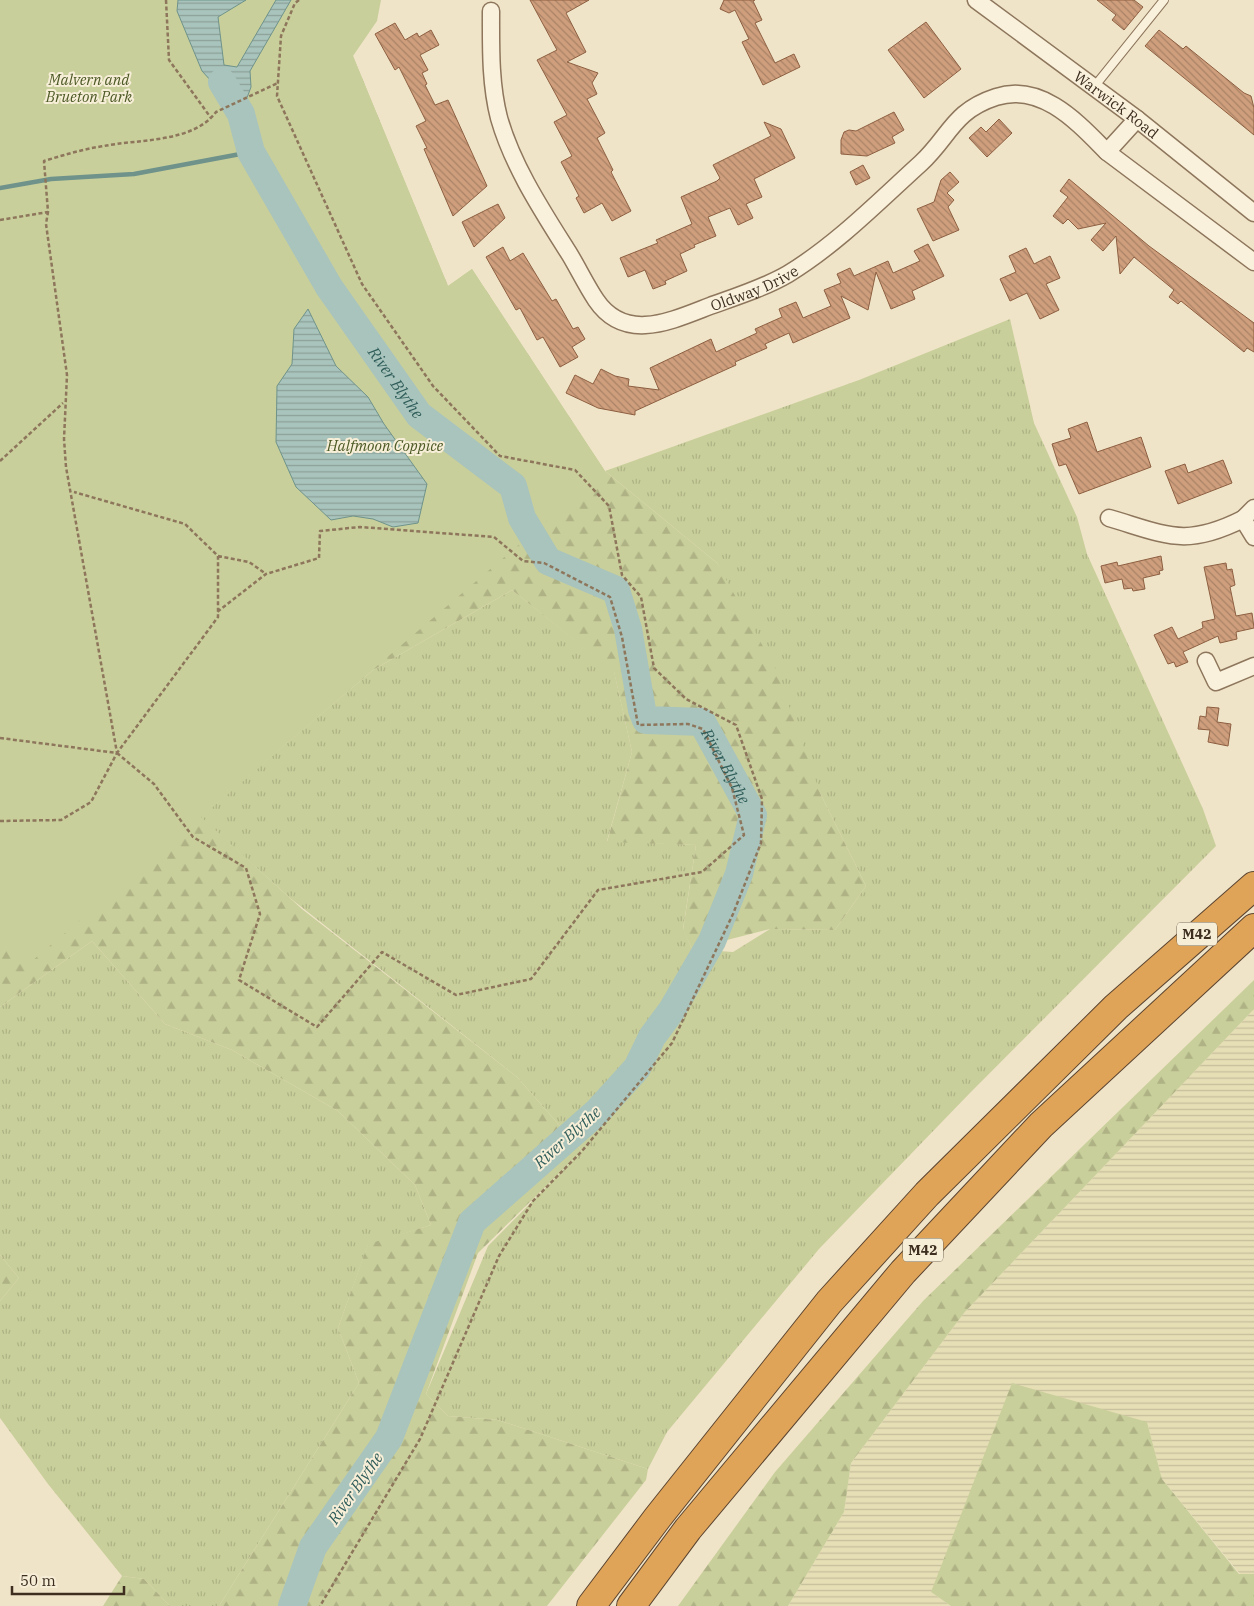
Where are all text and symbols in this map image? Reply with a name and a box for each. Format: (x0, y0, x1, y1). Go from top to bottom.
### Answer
street label: Warwick Road (1070, 66, 1163, 142)
park label: Malvern and Brueton Park (45, 70, 132, 106)
street label: Oldway Drive (708, 261, 802, 315)
water label: River Blythe (363, 342, 428, 422)
park label: Halfmoon Coppice (326, 436, 444, 455)
water label: River Blythe (697, 724, 755, 807)
road number: M42 (1177, 922, 1217, 946)
water label: River Blythe (529, 1102, 604, 1173)
road number: M42 (903, 1238, 943, 1262)
water label: River Blythe (322, 1448, 387, 1528)
scale bar (12, 1564, 125, 1596)
text: 50 m (20, 1571, 56, 1590)

